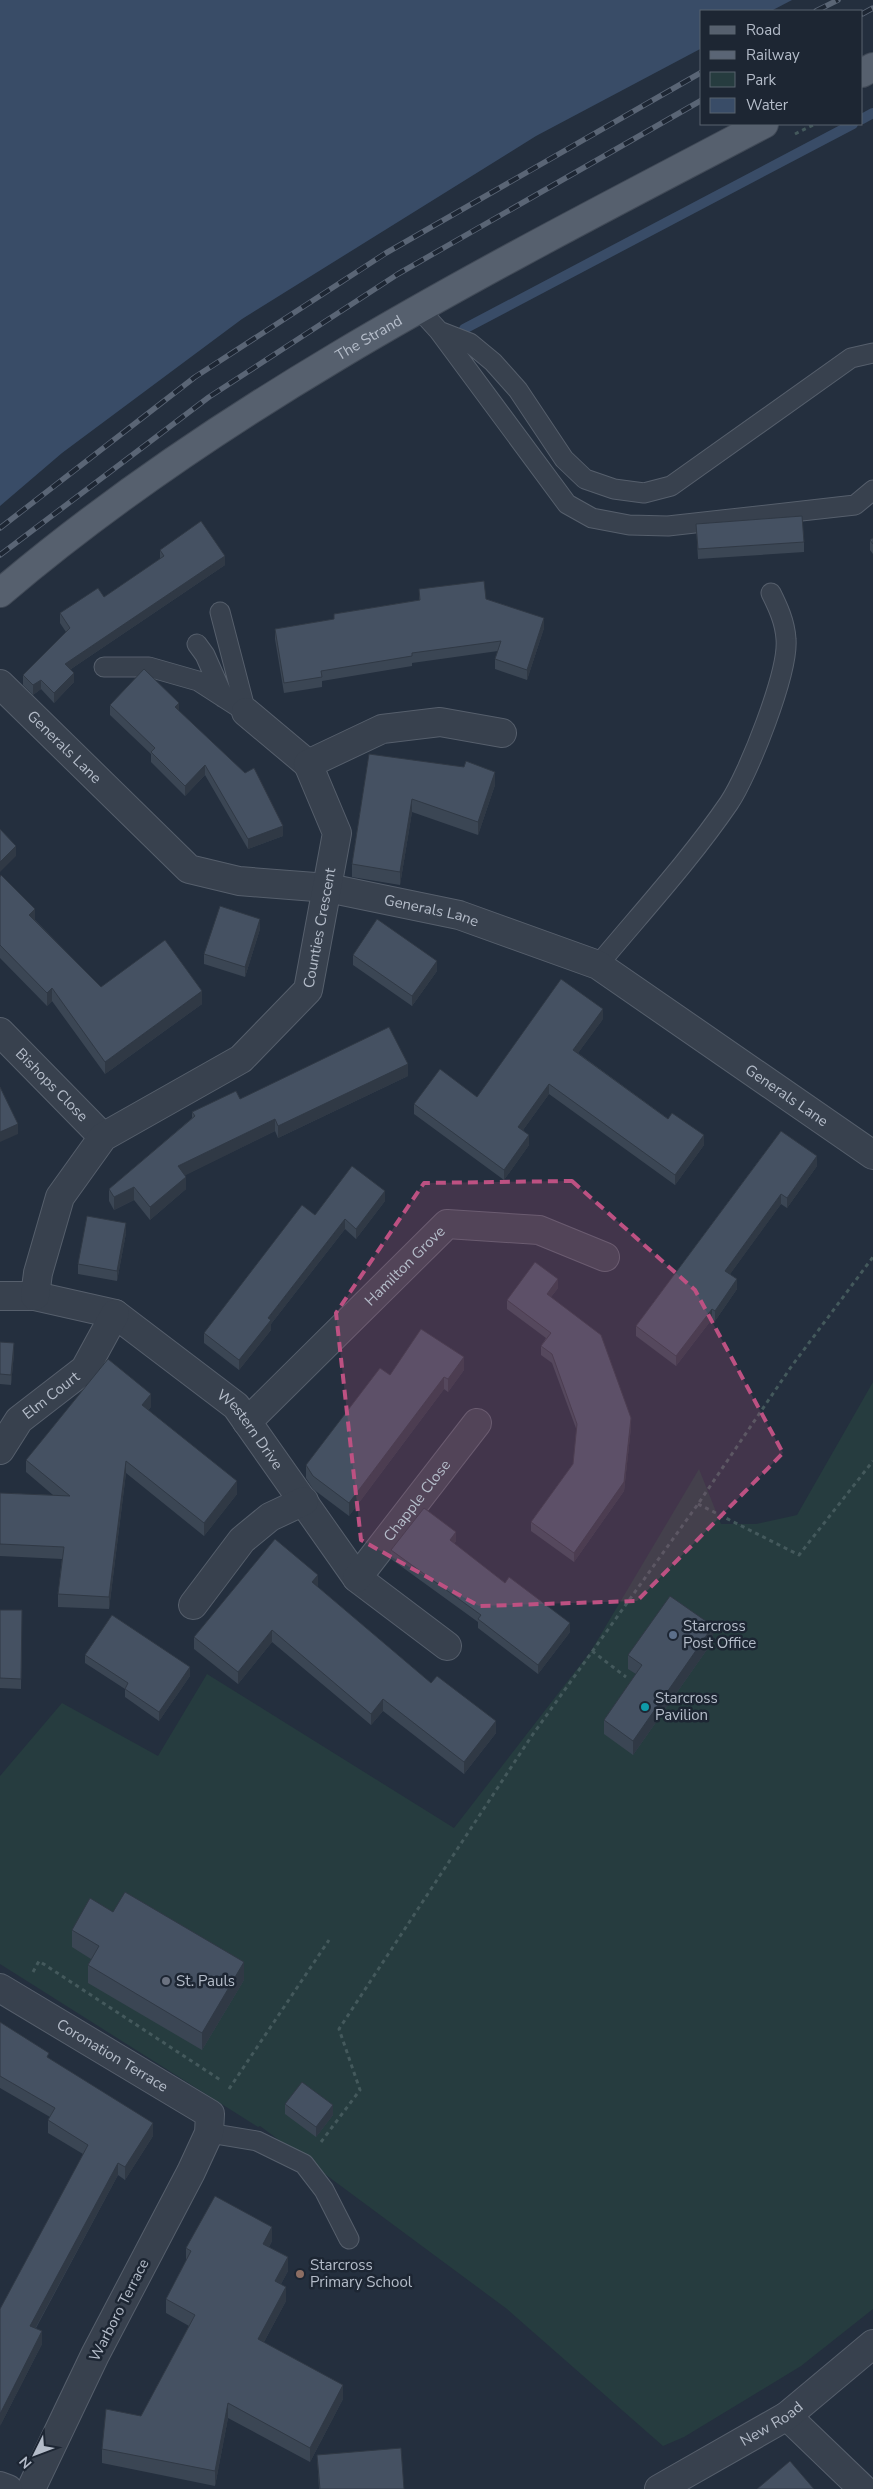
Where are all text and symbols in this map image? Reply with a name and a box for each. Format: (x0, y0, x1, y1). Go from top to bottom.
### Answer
legend (700, 10, 863, 125)
text: Road (746, 20, 781, 40)
text: Railway (746, 45, 800, 65)
text: Park (746, 70, 776, 90)
text: Water (746, 95, 789, 115)
street label: The Strand (332, 310, 406, 365)
street label: Generals Lane (23, 706, 106, 788)
street label: Counties Crescent (299, 865, 341, 990)
street label: Generals Lane (382, 890, 482, 931)
street label: Bishops Close (11, 1044, 92, 1126)
street label: Generals Lane (741, 1060, 832, 1131)
street label: Hamilton Grove (360, 1221, 449, 1310)
street label: Elm Court (18, 1366, 84, 1424)
street label: Western Drive (213, 1385, 288, 1474)
street label: Chapple Close (379, 1455, 455, 1546)
place label: Starcross Post Office (683, 1616, 756, 1653)
marker: Starcross Post Office (667, 1629, 679, 1641)
place label: Starcross Pavilion (655, 1688, 718, 1725)
marker: Starcross Pavilion (639, 1701, 651, 1713)
place label: St. Pauls (176, 1971, 235, 1991)
marker: St. Pauls (160, 1975, 172, 1987)
street label: Coronation Terrace (53, 2014, 172, 2097)
street label: Warboro Terrace (84, 2255, 154, 2365)
place label: Starcross Primary School (310, 2255, 413, 2292)
marker: Starcross Primary School (294, 2268, 306, 2280)
street label: New Road (736, 2397, 807, 2451)
north arrow (10, 2429, 60, 2479)
text: N (15, 2452, 36, 2473)

